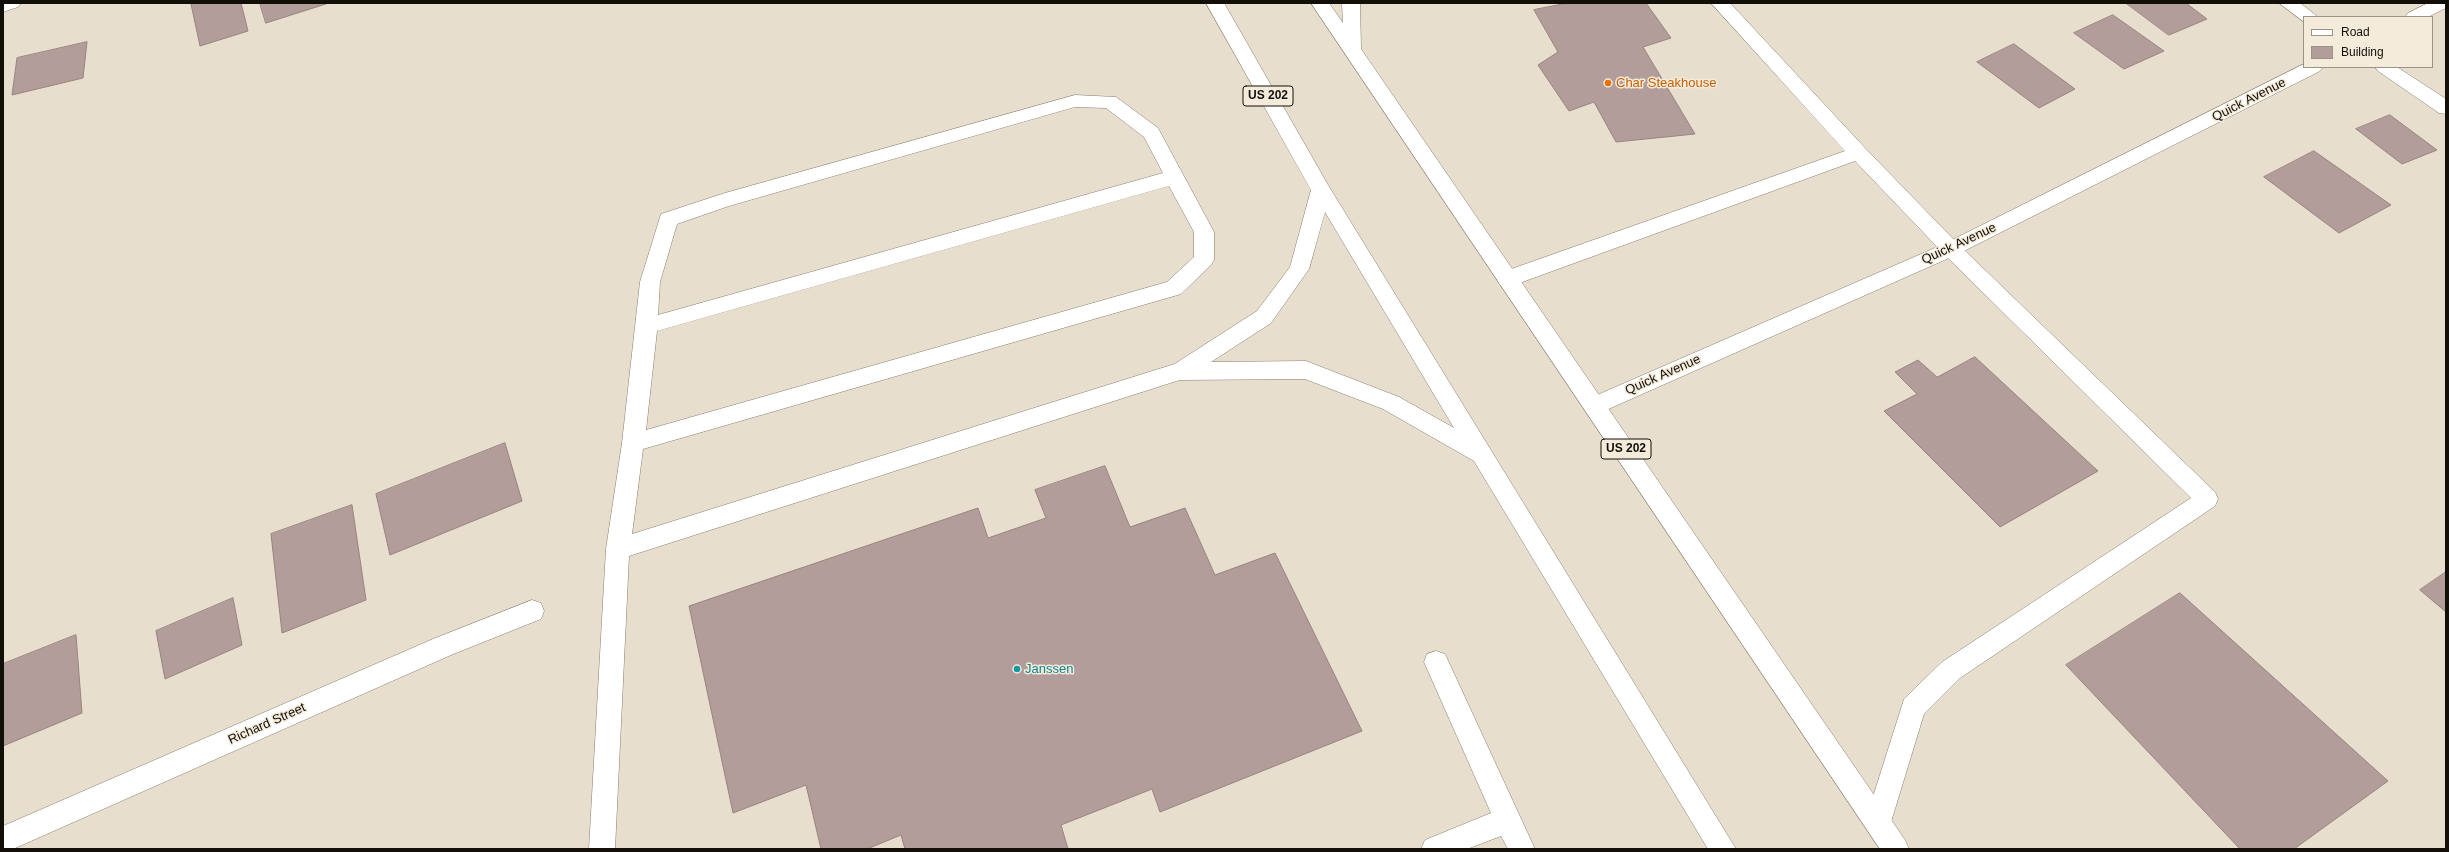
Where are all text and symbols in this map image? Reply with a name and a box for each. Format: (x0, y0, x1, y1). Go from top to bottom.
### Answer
legend (2303, 16, 2433, 68)
text: Road (2341, 25, 2370, 39)
text: Building (2341, 45, 2384, 59)
place label: Char Steakhouse (1616, 75, 1716, 91)
street label: Quick Avenue (2210, 75, 2288, 125)
marker: Char Steakhouse (1603, 78, 1613, 88)
road number: US 202 (1243, 86, 1293, 106)
street label: Quick Avenue (1919, 220, 1999, 268)
street label: Quick Avenue (1623, 351, 1703, 399)
road number: US 202 (1601, 439, 1651, 459)
place label: Janssen (1025, 661, 1073, 677)
marker: Janssen (1012, 664, 1022, 674)
street label: Richard Street (226, 700, 308, 748)

